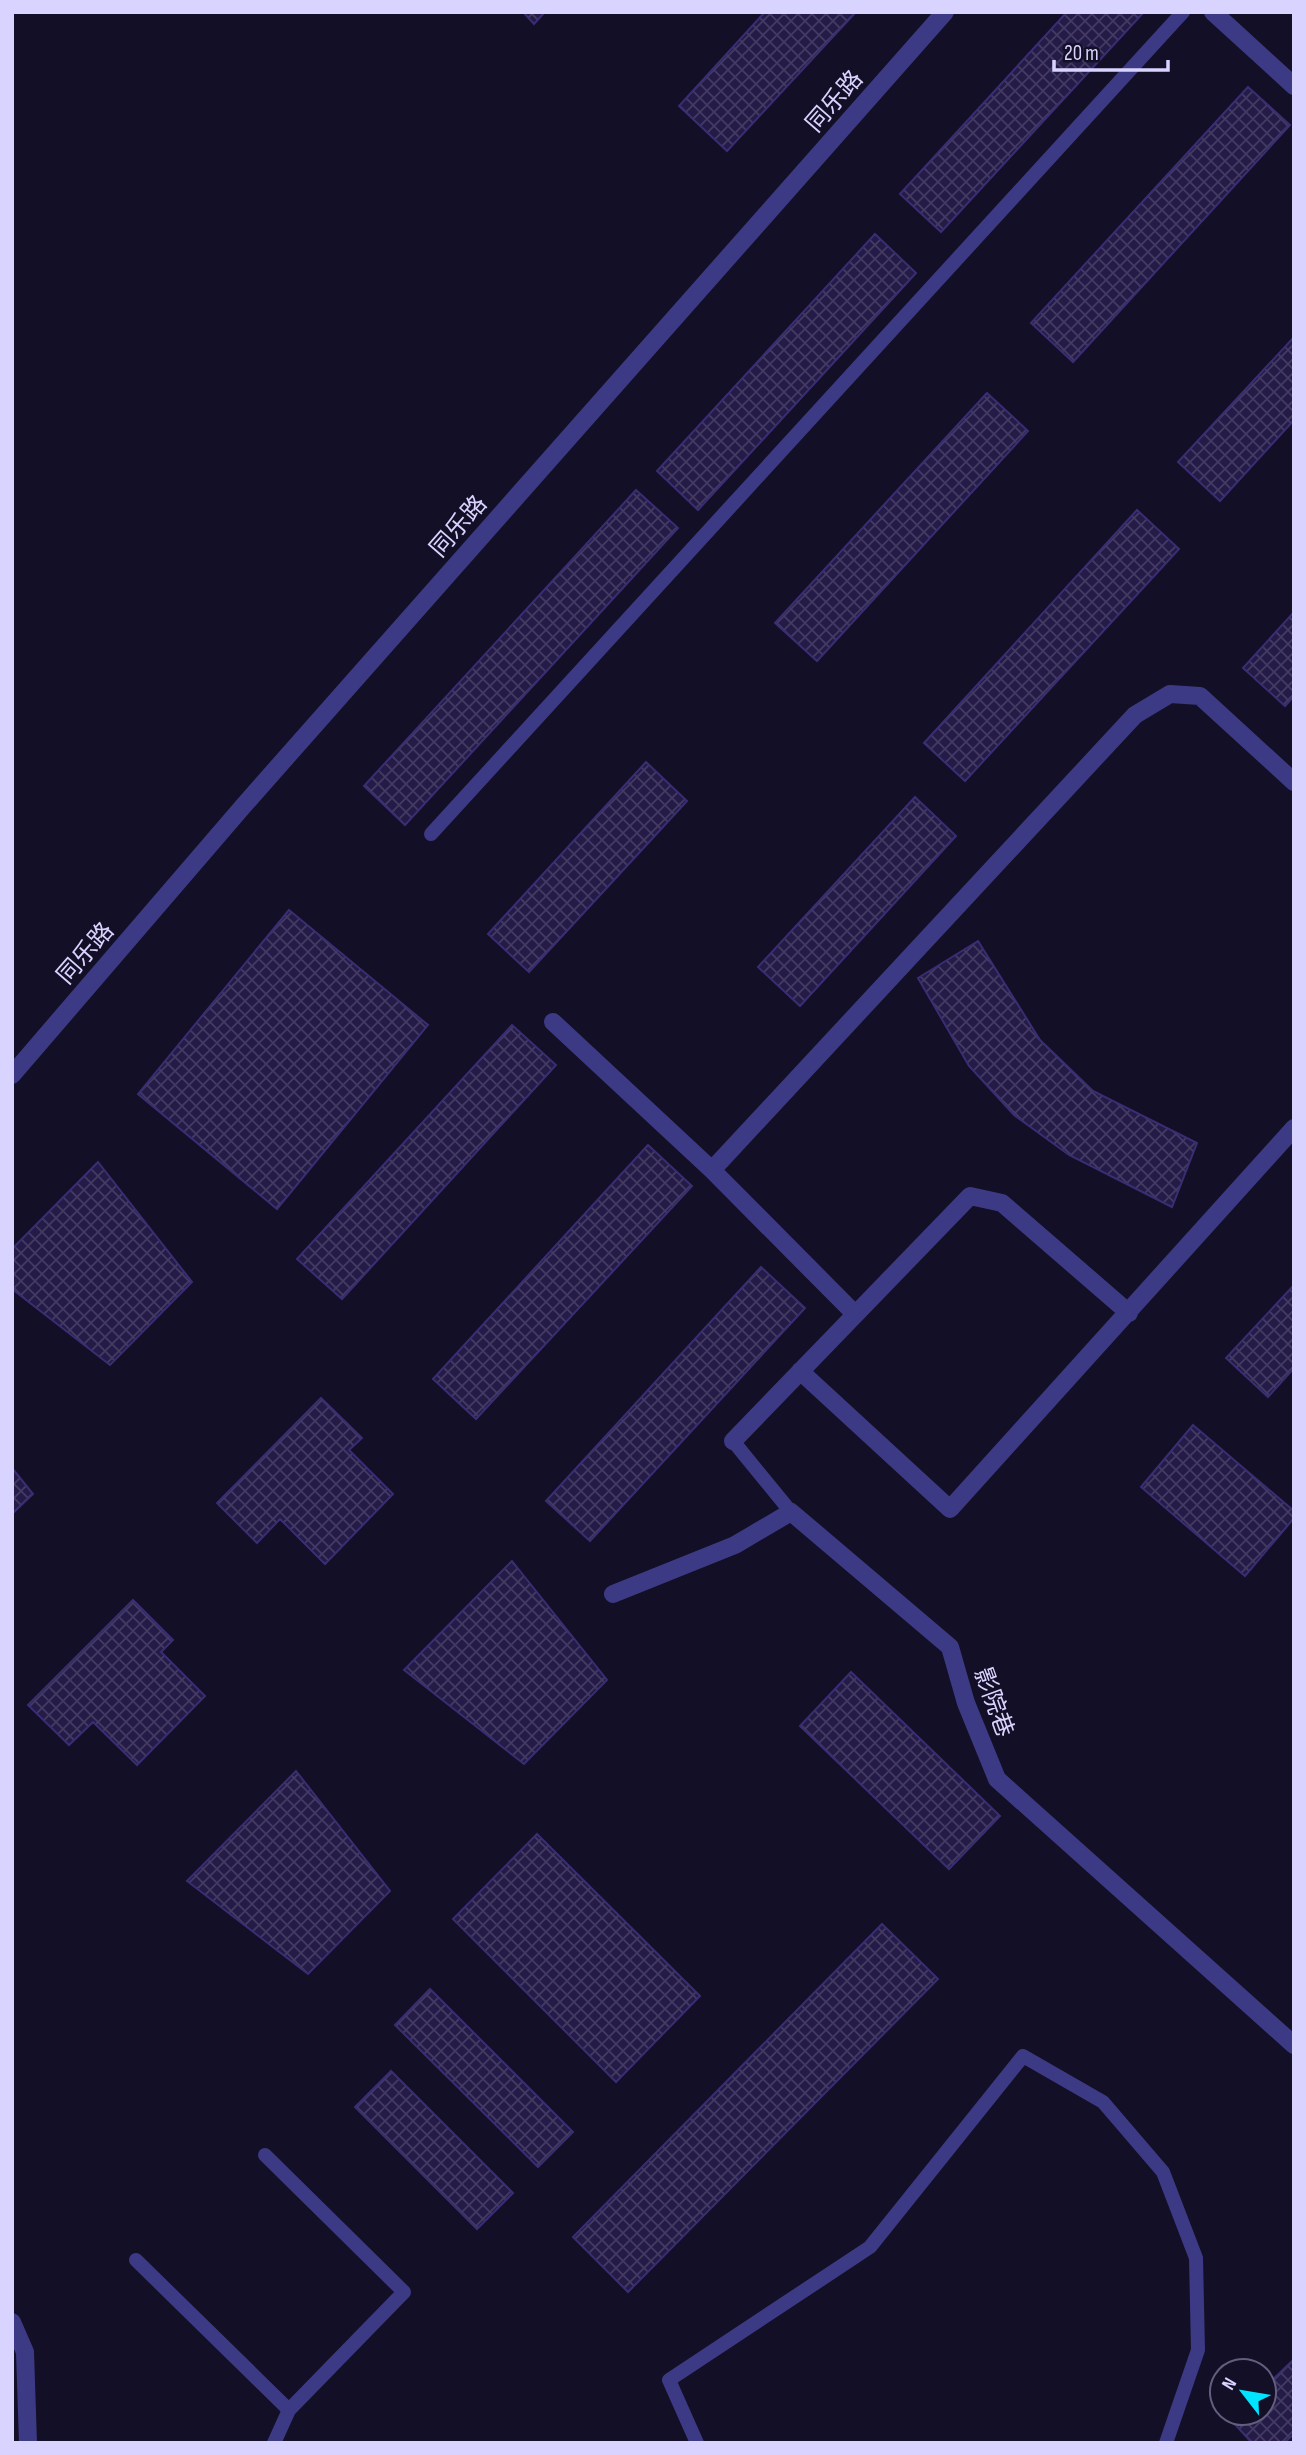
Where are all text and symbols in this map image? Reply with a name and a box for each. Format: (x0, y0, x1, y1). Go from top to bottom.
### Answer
scale bar (1054, 28, 1168, 72)
text: 20 m (1064, 41, 1099, 66)
street label: 同乐路 (800, 65, 869, 138)
street label: 同乐路 (424, 490, 493, 563)
street label: 同乐路 (51, 917, 120, 990)
street label: 影院巷 (968, 1663, 1019, 1741)
north arrow (1208, 2357, 1278, 2427)
text: N (1217, 2374, 1242, 2394)

